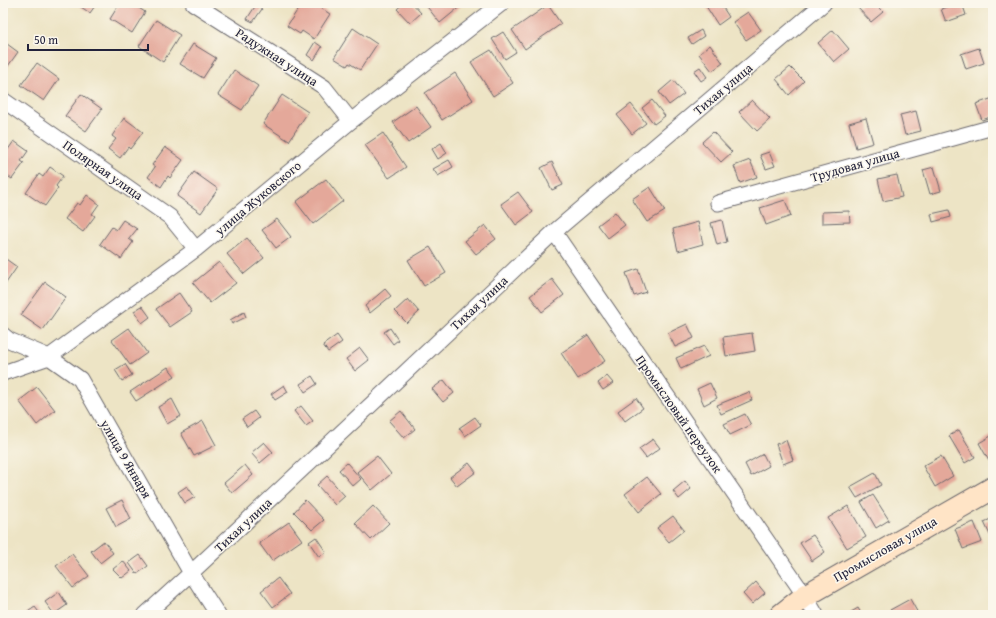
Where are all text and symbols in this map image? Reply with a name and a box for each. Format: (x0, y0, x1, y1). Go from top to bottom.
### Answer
street label: Радужная улица (232, 23, 323, 91)
scale bar (28, 26, 148, 52)
text: 50 m (34, 31, 58, 48)
street label: Тихая улица (689, 58, 757, 120)
street label: Полярная улица (59, 135, 148, 205)
street label: Трудовая улица (808, 143, 902, 187)
street label: улица Жуковского (210, 156, 305, 240)
street label: Тихая улица (446, 271, 513, 335)
street label: Промысловый переулок (631, 351, 727, 477)
street label: улица 9 Января (95, 415, 157, 502)
street label: Тихая улица (210, 493, 277, 557)
street label: Промысловая улица (830, 511, 941, 586)

